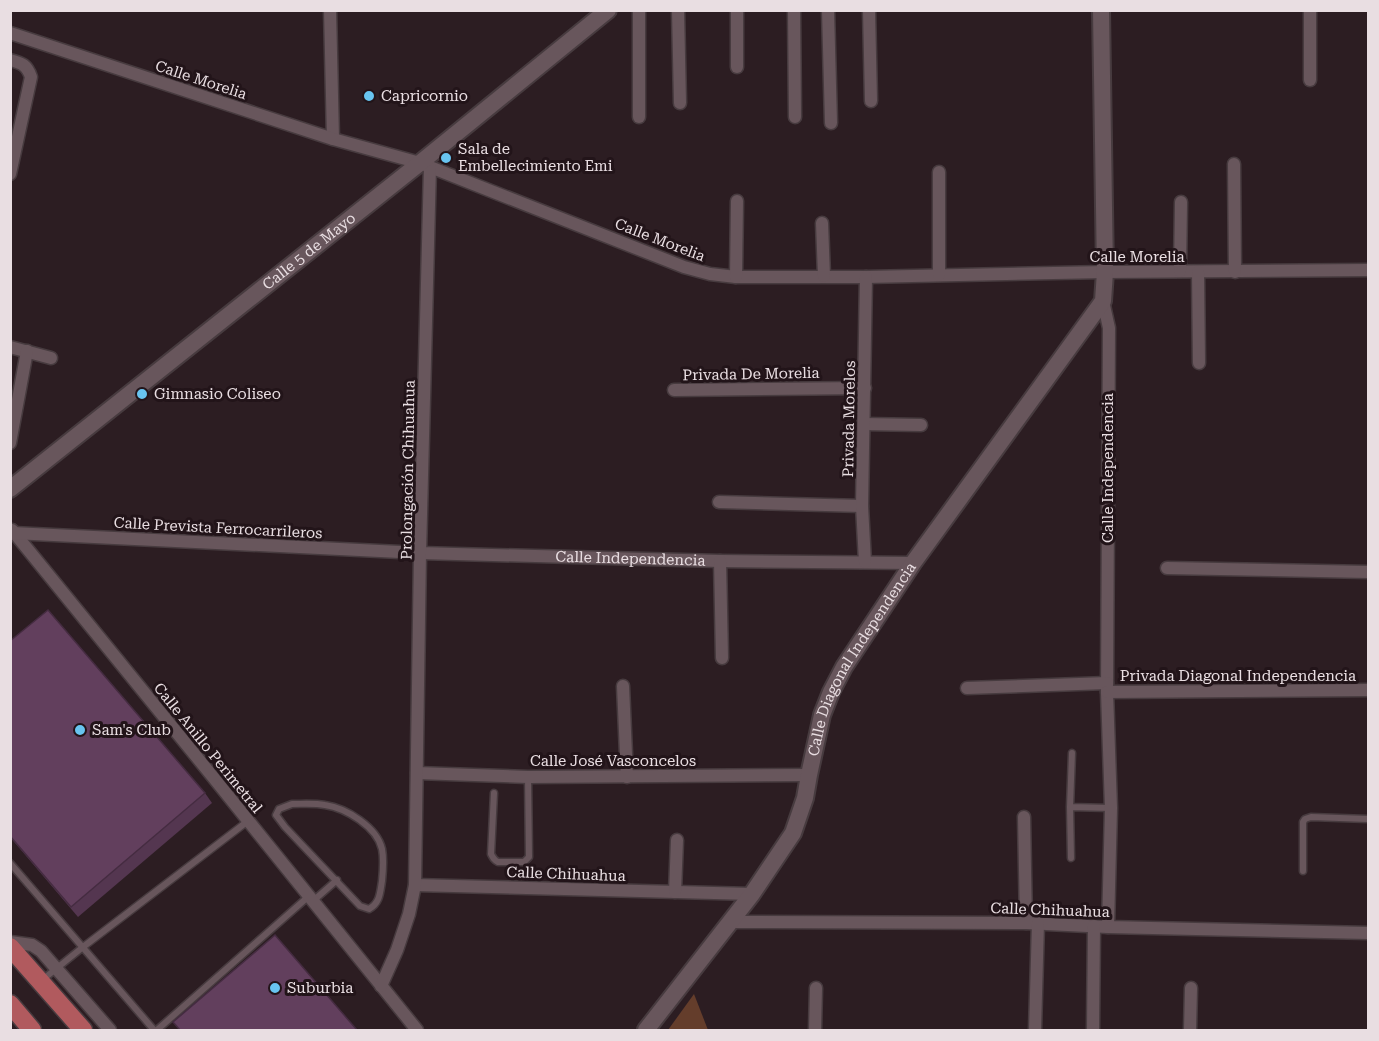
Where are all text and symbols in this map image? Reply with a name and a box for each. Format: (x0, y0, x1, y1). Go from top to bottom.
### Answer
street label: Calle Morelia (153, 57, 249, 103)
place label: Capricornio (381, 87, 468, 105)
marker: Capricornio (362, 89, 376, 103)
place label: Sala de Embellecimiento Emi (458, 140, 613, 175)
marker: Sala de Embellecimiento Emi (439, 151, 453, 165)
street label: Calle 5 de Mayo (259, 209, 359, 294)
street label: Calle Morelia (612, 215, 708, 265)
street label: Calle Morelia (1089, 248, 1185, 266)
street label: Privada Morelos (839, 360, 859, 478)
street label: Privada De Morelia (682, 364, 820, 384)
street label: Prolongación Chihuahua (397, 380, 419, 560)
place label: Gimnasio Coliseo (154, 385, 281, 403)
marker: Gimnasio Coliseo (135, 387, 149, 401)
street label: Calle Independencia (1099, 393, 1117, 543)
street label: Calle Prevista Ferrocarrileros (113, 514, 323, 542)
street label: Calle Independencia (555, 548, 706, 570)
street label: Calle Diagonal Independencia (804, 559, 920, 758)
street label: Privada Diagonal Independencia (1120, 667, 1356, 685)
street label: Calle Anillo Perimetral (150, 679, 266, 817)
place label: Sam's Club (92, 721, 171, 739)
marker: Sam's Club (73, 723, 87, 737)
street label: Calle José Vasconcelos (530, 752, 696, 770)
street label: Calle Chihuahua (506, 863, 626, 885)
street label: Calle Chihuahua (990, 899, 1110, 921)
place label: Suburbia (287, 979, 354, 997)
marker: Suburbia (268, 981, 282, 995)

